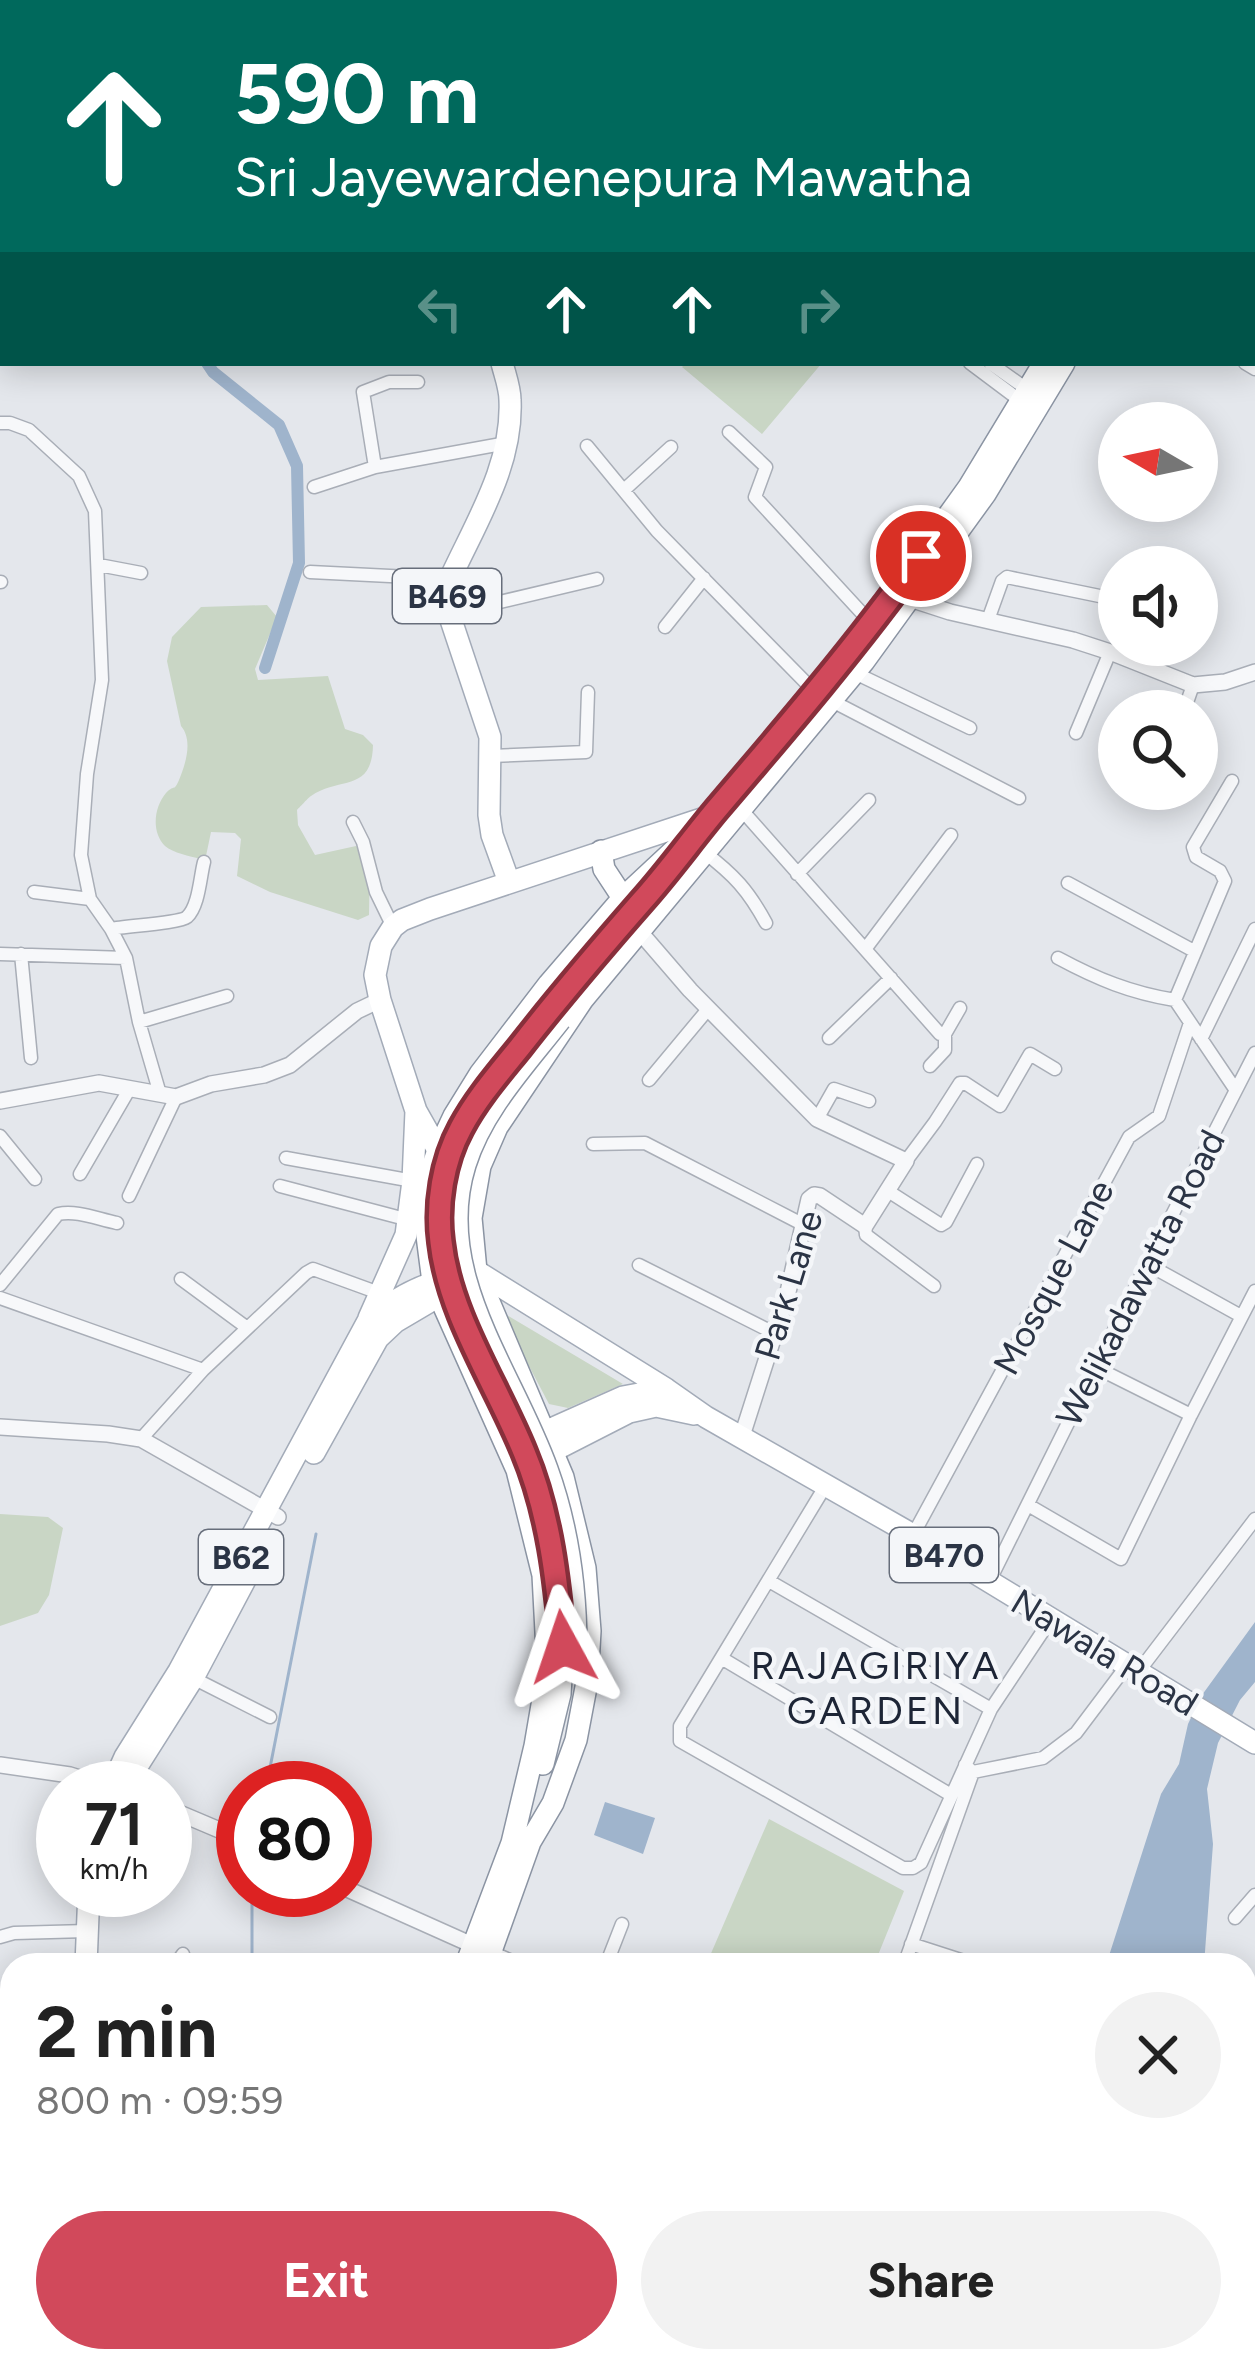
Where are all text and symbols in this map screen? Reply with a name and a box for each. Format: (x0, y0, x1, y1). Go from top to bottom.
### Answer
text: 590 m (234, 43, 479, 144)
icon: ahead (36, 48, 192, 204)
text: Sri Jayewardenepura Mawatha (234, 145, 972, 210)
icon: left (407, 276, 473, 342)
icon: ahead (533, 276, 599, 342)
icon: ahead (659, 276, 725, 342)
icon: right (785, 276, 851, 342)
north arrow (1098, 402, 1218, 522)
map controls (1098, 402, 1218, 810)
pin (870, 505, 972, 607)
icon: arrive (888, 523, 954, 589)
button: sound (1098, 546, 1218, 666)
road number: B469 (393, 569, 501, 623)
button: search (1098, 690, 1218, 810)
street label: Welikadawatta Road (1047, 1123, 1234, 1434)
street label: Mosque Lane (984, 1172, 1123, 1382)
street label: Park Lane (745, 1205, 832, 1365)
road number: B470 (890, 1528, 998, 1582)
road number: B62 (199, 1530, 283, 1584)
street label: Nawala Road (1004, 1580, 1206, 1725)
position arrow (500, 1584, 626, 1710)
district label: RAJAGIRIYA GARDEN (751, 1642, 1001, 1734)
speed limit sign: 80 (216, 1761, 372, 1917)
text: 71 (85, 1788, 143, 1860)
text: km/h (80, 1850, 148, 1887)
text: 2 min (36, 1989, 217, 2075)
button: close (1095, 1992, 1221, 2118)
text: 800 m · 09:59 (36, 2077, 283, 2124)
button: Exit (36, 2211, 617, 2349)
button: Share (641, 2211, 1221, 2349)

